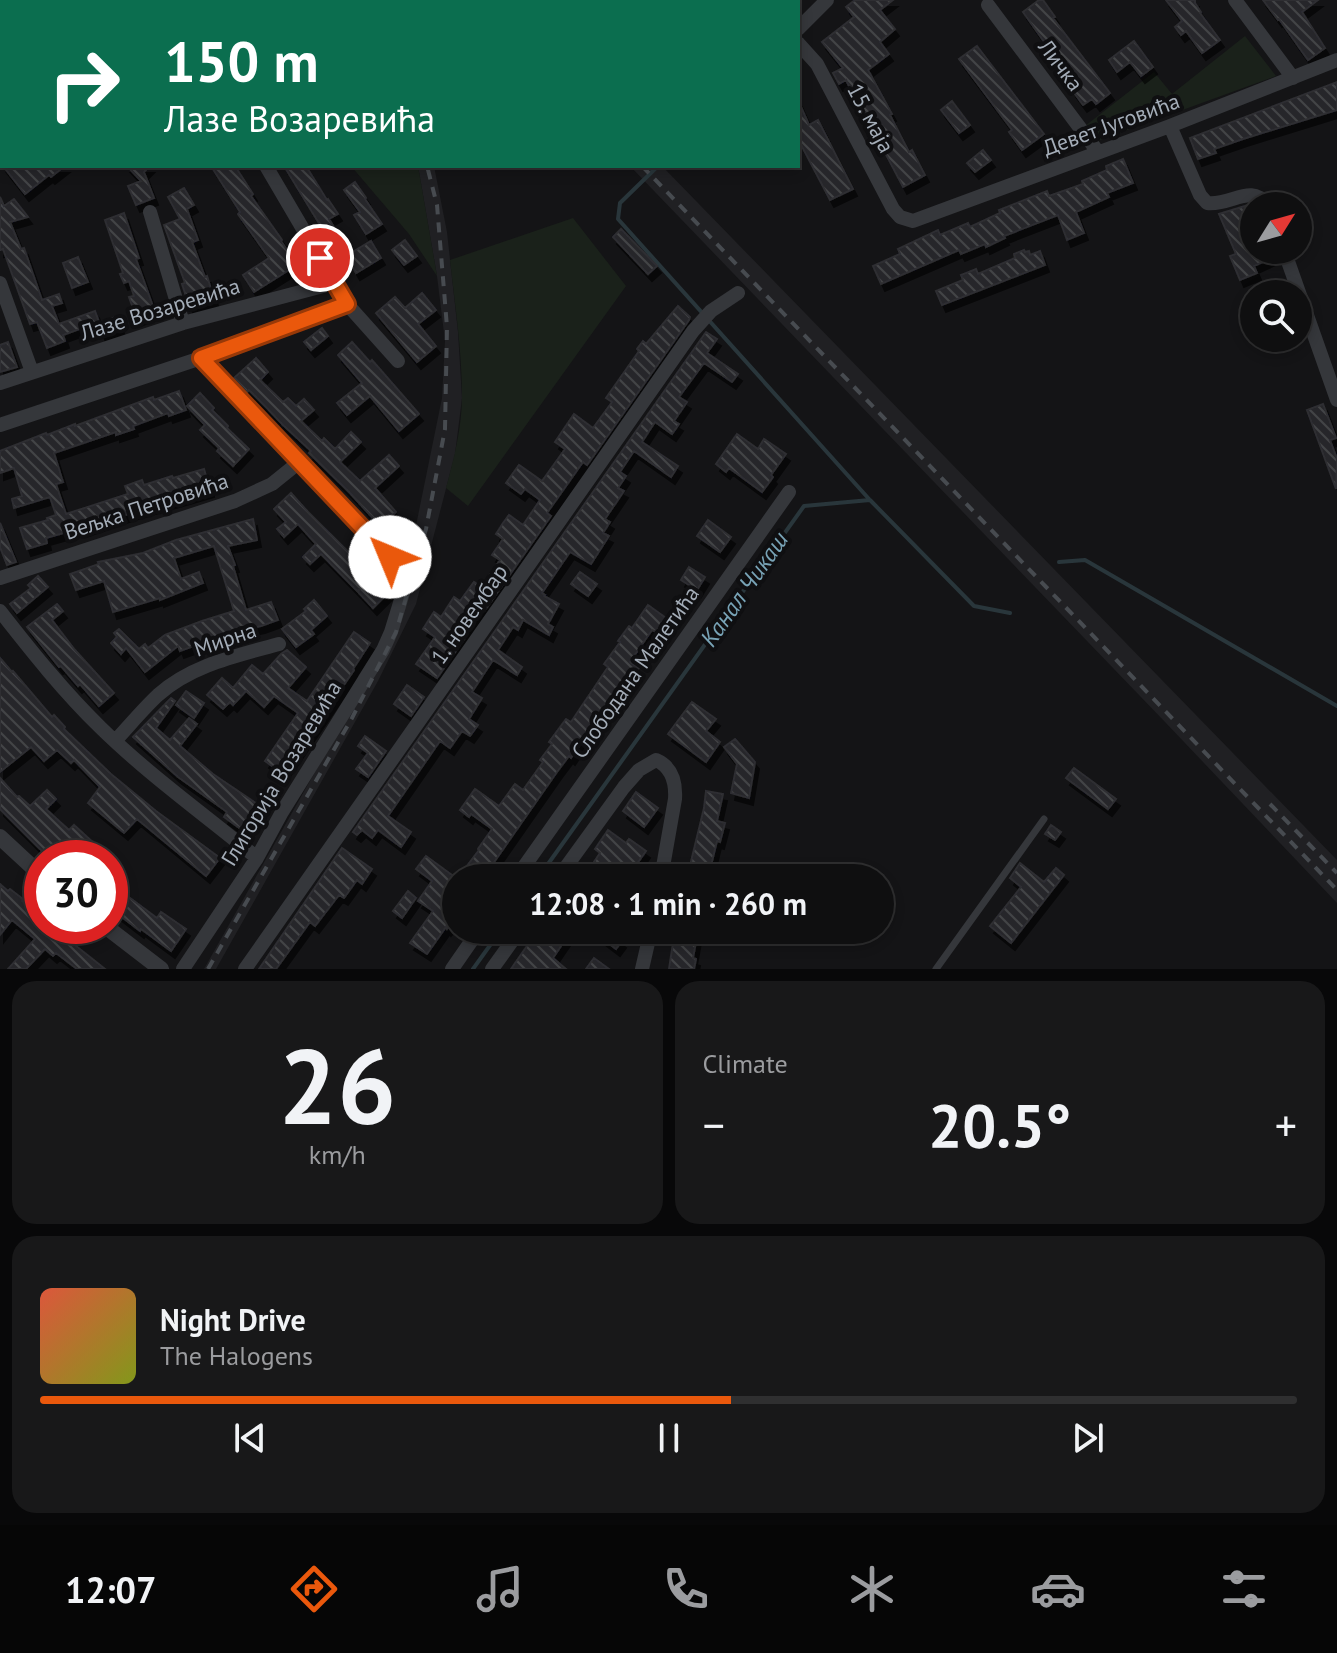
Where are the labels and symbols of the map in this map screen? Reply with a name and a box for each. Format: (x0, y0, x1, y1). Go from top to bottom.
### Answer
street label: Личка (1032, 33, 1090, 97)
street label: 15. маја (841, 78, 901, 158)
street label: Девет Југовића (1039, 86, 1183, 162)
north arrow (1240, 192, 1312, 264)
pin (286, 224, 354, 292)
street label: Лазе Возаревића (76, 271, 243, 347)
street label: Вељка Петровића (60, 466, 232, 546)
position arrow (348, 515, 432, 599)
water label: Канал Чикаш (693, 525, 795, 653)
street label: 1. новембар (424, 559, 514, 669)
street label: Слободана Малетића (565, 580, 705, 764)
street label: Мирна (190, 615, 260, 663)
street label: Глигорија Возаревића (215, 675, 347, 871)
speed limit sign: 30 (24, 840, 128, 944)

